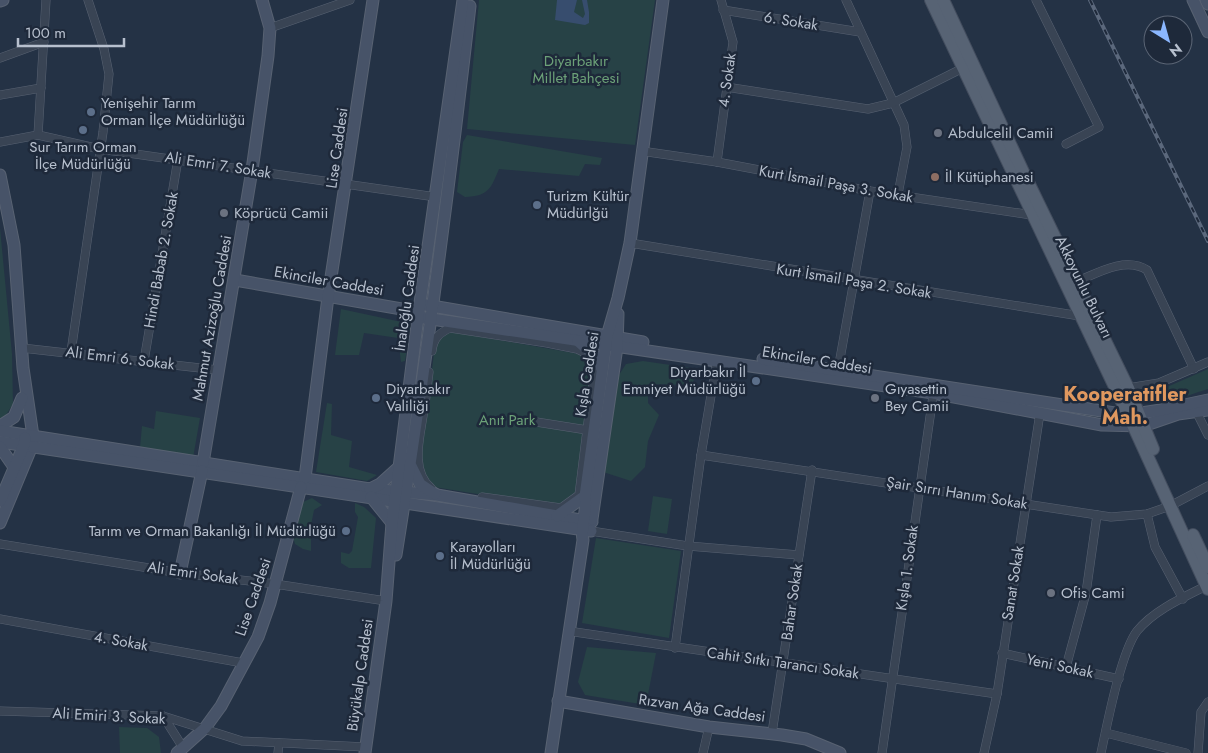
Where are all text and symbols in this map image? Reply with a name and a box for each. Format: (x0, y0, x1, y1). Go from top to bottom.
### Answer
street label: 6. Sokak (762, 6, 820, 36)
scale bar (18, 15, 124, 47)
north arrow (1143, 15, 1193, 65)
text: 100 m (25, 22, 66, 44)
text: N (1165, 39, 1186, 62)
park label: Diyarbakır Millet Bahçesi (532, 50, 620, 89)
street label: 4. Sokak (712, 51, 742, 109)
place label: Yenişehir Tarım Orman İlçe Müdürlüğü (101, 92, 245, 131)
marker: Yenişehir Tarım Orman İlçe Müdürlüğü (85, 106, 97, 118)
street label: Lise Caddesi (320, 106, 354, 190)
place label: Abdulcelil Camii (948, 122, 1054, 144)
marker: Sur Tarım Orman İlçe Müdürlüğü (77, 124, 89, 136)
marker: Abdulcelil Camii (932, 127, 944, 139)
place label: Sur Tarım Orman İlçe Müdürlüğü (29, 136, 137, 175)
street label: Ali Emri 7. Sokak (163, 146, 273, 184)
street label: Kurt İsmail Paşa 3. Sokak (757, 160, 915, 208)
place label: İl Kütüphanesi (945, 166, 1034, 188)
marker: İl Kütüphanesi (929, 171, 941, 183)
place label: Turizm Kültür Müdürlğü (547, 185, 630, 224)
street label: Hindi Babab 2. Sokak (138, 190, 184, 330)
marker: Turizm Kültür Müdürlğü (531, 199, 543, 211)
place label: Köprücü Camii (234, 202, 328, 224)
marker: Köprücü Camii (218, 207, 230, 219)
street label: Akkoyunlu Bulvarı (1050, 232, 1118, 342)
street label: Mahmut Azizoğlu Caddesi (187, 233, 237, 403)
street label: İnaloğlu Caddesi (389, 243, 425, 353)
street label: Kurt İsmail Paşa 2. Sokak (775, 258, 934, 304)
street label: Ekinciler Caddesi (273, 261, 385, 301)
street label: Kışla Caddesi (569, 330, 605, 418)
street label: Ali Emri 6. Sokak (64, 340, 176, 376)
street label: Ekinciler Caddesi (761, 340, 873, 380)
place label: Diyarbakır İl Emniyet Müdürlüğü (623, 361, 746, 400)
marker: Diyarbakır İl Emniyet Müdürlüğü (750, 375, 762, 387)
place label: Diyarbakır Valiliği (386, 378, 451, 417)
place label: Gıyasettin Bey Camii (885, 378, 949, 417)
district label: Kooperatifler Mah. (1063, 380, 1188, 432)
marker: Diyarbakır Valiliği (370, 392, 382, 404)
marker: Gıyasettin Bey Camii (869, 392, 881, 404)
park label: Anıt Park (479, 409, 536, 431)
street label: Şair Sırrı Hanım Sokak (885, 471, 1030, 515)
place label: Tarım ve Orman Bakanlığı İl Müdürlüğü (89, 520, 336, 542)
street label: Kışla 1. Sokak (890, 523, 924, 612)
marker: Tarım ve Orman Bakanlığı İl Müdürlüğü (340, 525, 352, 537)
place label: Karayolları İl Müdürlüğü (450, 536, 531, 575)
street label: Sanat Sokak (996, 544, 1030, 622)
marker: Karayolları İl Müdürlüğü (434, 550, 446, 562)
street label: Lise Caddesi (229, 555, 277, 639)
street label: Ali Emri Sokak (146, 556, 241, 590)
street label: Bahar Sokak (776, 562, 808, 642)
place label: Ofis Cami (1061, 582, 1125, 604)
marker: Ofis Cami (1045, 587, 1057, 599)
street label: Büyükalp Caddesi (341, 617, 379, 733)
street label: 4. Sokak (92, 625, 150, 657)
street label: Cahit Sıtkı Tarancı Sokak (706, 641, 861, 685)
street label: Yeni Sokak (1025, 648, 1096, 684)
street label: Rızvan Ağa Caddesi (637, 688, 767, 728)
street label: Ali Emiri 3. Sokak (52, 702, 166, 730)

